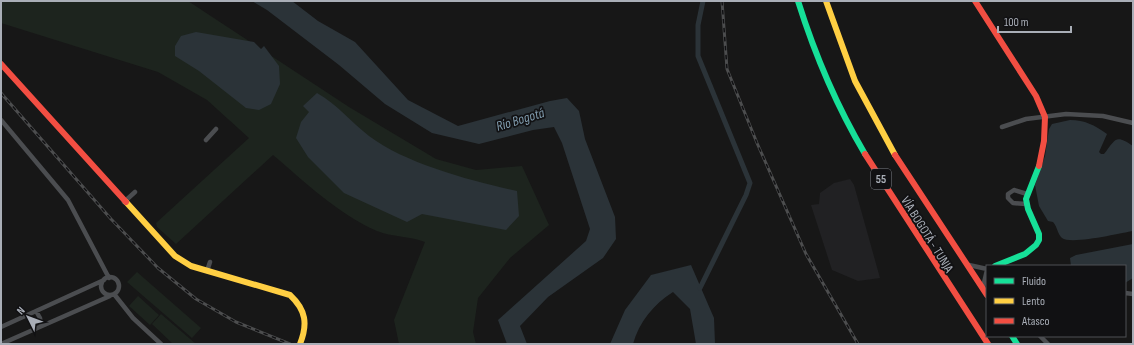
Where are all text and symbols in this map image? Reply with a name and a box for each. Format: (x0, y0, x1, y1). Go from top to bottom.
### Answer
scale bar (998, 8, 1071, 34)
text: 100 m (1004, 15, 1029, 30)
water label: Río Bogotá (494, 104, 547, 135)
road number: 55 (871, 169, 891, 189)
street label: VÍA BOGOTÁ - TUNJA (897, 193, 957, 276)
legend (986, 265, 1126, 337)
text: Fluido (1022, 274, 1046, 289)
text: Lento (1022, 294, 1045, 309)
north arrow (8, 297, 48, 337)
text: N (14, 304, 28, 317)
text: Atasco (1021, 314, 1049, 329)

